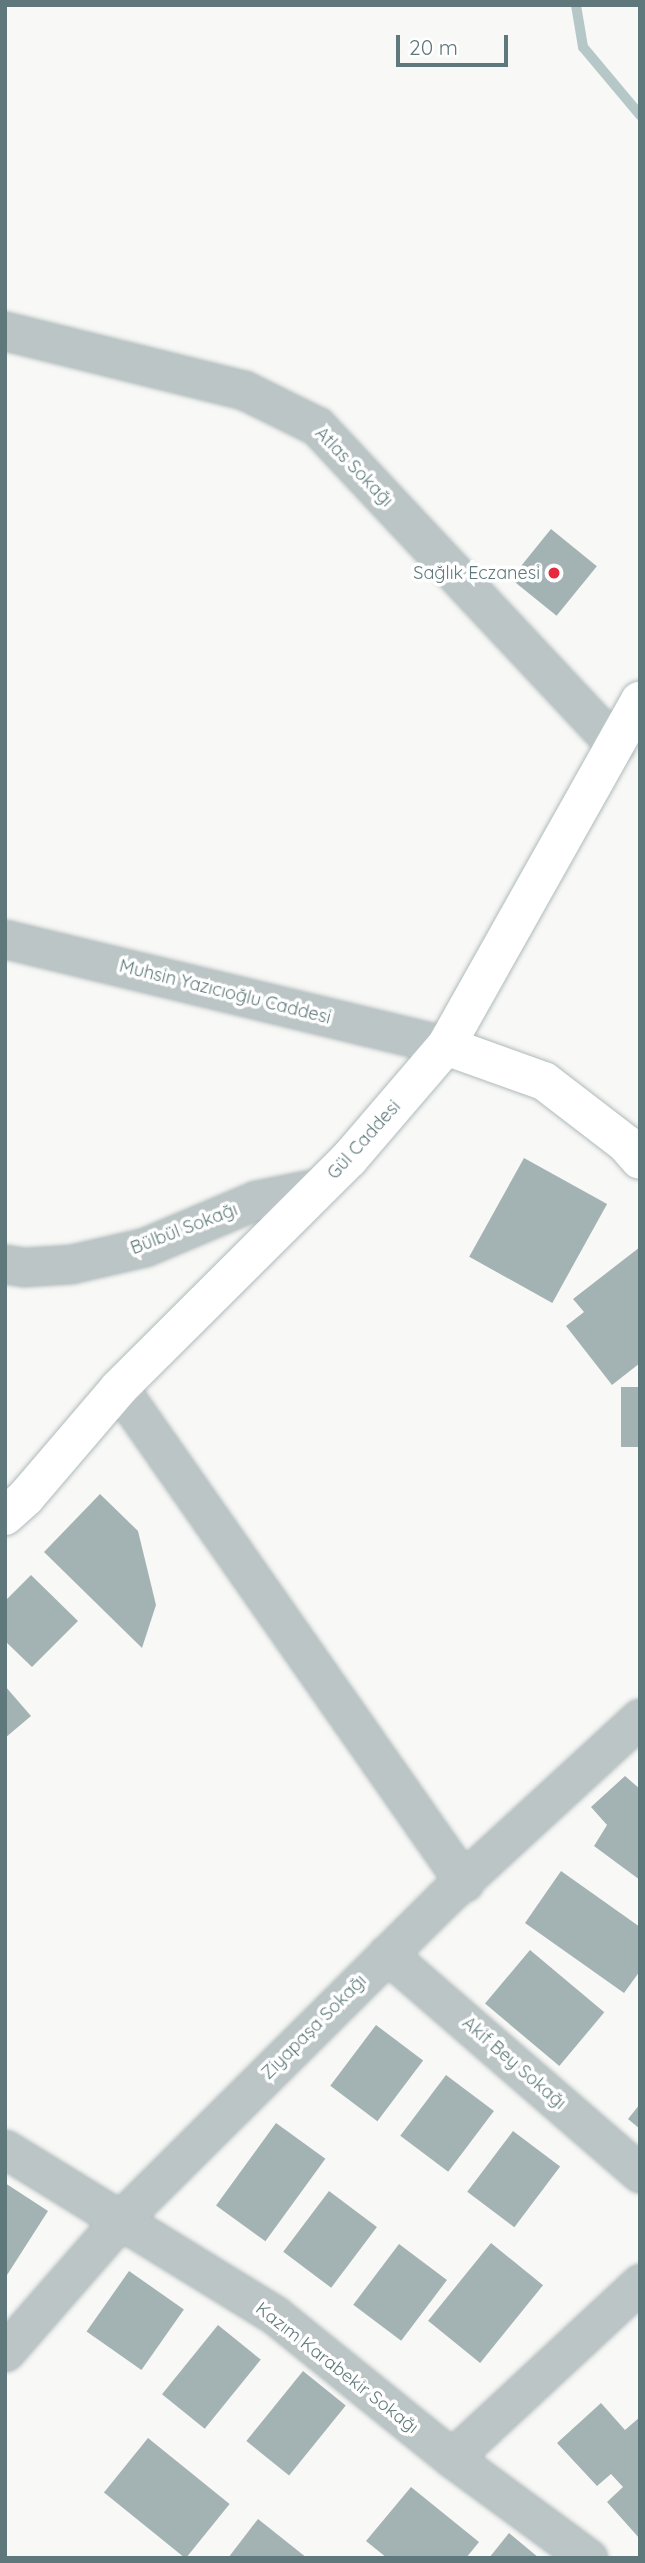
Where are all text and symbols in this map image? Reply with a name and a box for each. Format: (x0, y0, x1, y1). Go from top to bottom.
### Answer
scale bar (400, 21, 512, 65)
text: 20 m (409, 34, 458, 60)
street label: Atlas Sokağı (311, 423, 397, 511)
place label: Sağlık Eczanesi (413, 562, 540, 584)
marker: Sağlık Eczanesi (546, 565, 562, 581)
street label: Muhsin Yazıcıoğlu Caddesi (117, 955, 333, 1029)
street label: Gül Caddesi (323, 1096, 405, 1184)
street label: Bülbül Sokağı (127, 1199, 241, 1259)
street label: Ziyapaşa Sokağı (257, 1970, 371, 2084)
street label: Akif Bey Sokağı (458, 2012, 570, 2114)
street label: Kazım Karabekir Sokağı (251, 2298, 423, 2438)

